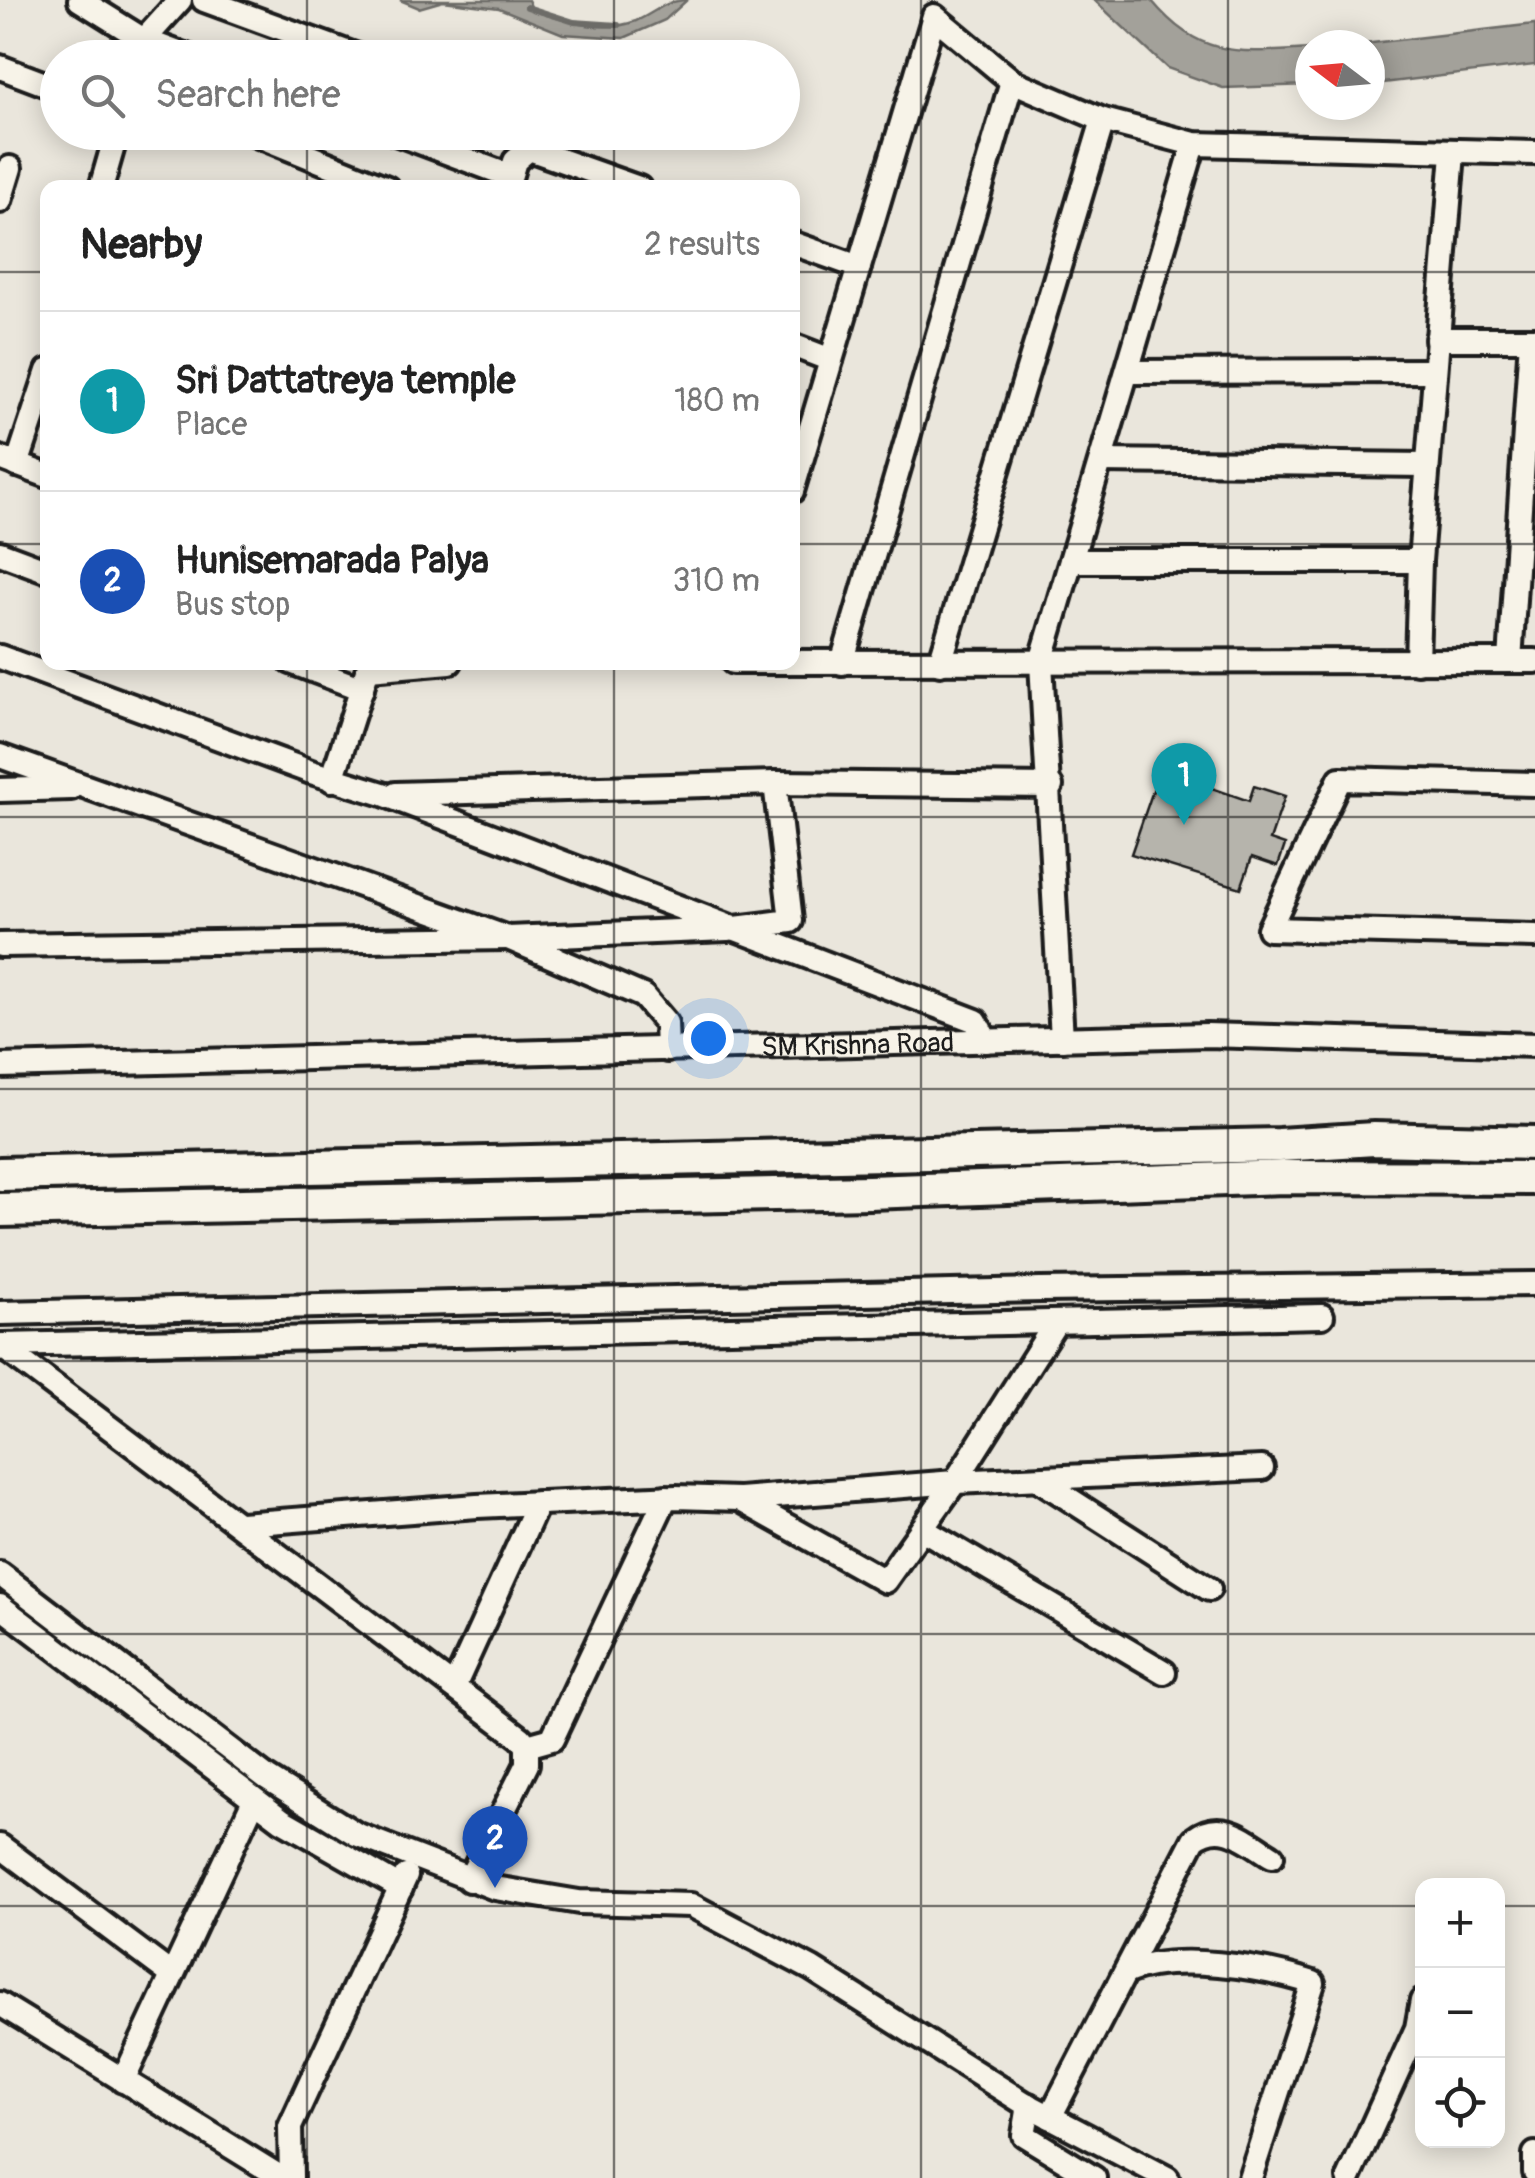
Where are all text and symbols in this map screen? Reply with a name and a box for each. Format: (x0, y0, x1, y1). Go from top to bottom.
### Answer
north arrow (1295, 30, 1385, 120)
search box (40, 40, 800, 150)
icon: search (75, 68, 130, 123)
text: Search here (155, 71, 341, 119)
text: Nearby (80, 219, 202, 271)
text: 2 results (644, 225, 760, 265)
text: Sri Dattatreya temple (175, 357, 515, 405)
text: 1 (106, 381, 119, 421)
text: 180 m (674, 381, 760, 421)
text: Place (175, 405, 247, 445)
text: Hunisemarada Palya (175, 537, 489, 585)
text: 2 (104, 561, 121, 601)
text: 310 m (672, 561, 760, 601)
text: Bus stop (175, 585, 290, 625)
pin: 1 (1152, 742, 1216, 825)
your location (683, 1013, 734, 1064)
street label: SM Krishna Road (761, 1025, 955, 1065)
pin: 2 (462, 1806, 528, 1888)
map controls (1415, 1878, 1505, 2148)
button: + (1415, 1878, 1505, 1968)
button: − (1415, 1968, 1505, 2058)
button: locate (1415, 2058, 1505, 2148)

